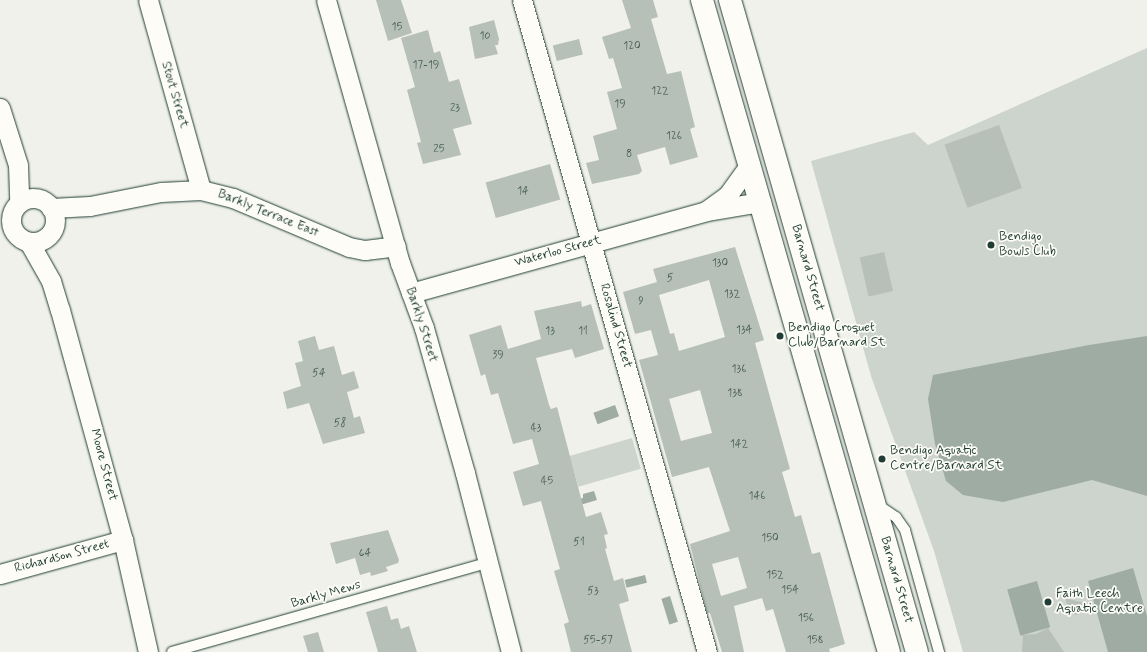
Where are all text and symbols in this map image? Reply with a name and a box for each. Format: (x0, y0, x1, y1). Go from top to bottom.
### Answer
house number: 15 (392, 20, 402, 34)
house number: 10 (479, 29, 491, 43)
house number: 120 (623, 39, 641, 53)
house number: 17-19 (413, 58, 439, 72)
street label: Stout Street (157, 60, 191, 130)
house number: 122 (651, 84, 669, 98)
house number: 19 (614, 97, 626, 111)
house number: 23 (450, 101, 460, 115)
house number: 126 (666, 129, 682, 143)
house number: 25 (433, 142, 445, 156)
house number: 8 (626, 147, 632, 161)
house number: 14 (517, 184, 529, 198)
street label: Barkly Terrace East (215, 187, 321, 241)
street label: Barnard Street (787, 223, 827, 313)
place label: Bendigo Bowls Club (999, 230, 1059, 261)
street label: Waterloo Street (513, 233, 603, 271)
marker: Bendigo Bowls Club (986, 240, 996, 250)
house number: 130 (712, 256, 728, 270)
house number: 5 (667, 271, 673, 285)
street label: Rosalind Street (596, 282, 634, 370)
street label: Barkly Street (402, 286, 440, 364)
house number: 132 (724, 287, 740, 301)
house number: 9 (638, 294, 644, 308)
place label: Bendigo Croquet Club/Barnard St (788, 321, 883, 352)
house number: 134 (736, 323, 752, 337)
house number: 13 (545, 324, 555, 338)
house number: 11 (578, 324, 588, 338)
marker: Bendigo Croquet Club/Barnard St (775, 331, 785, 341)
house number: 39 (492, 348, 504, 362)
house number: 136 (732, 362, 746, 376)
house number: 54 (312, 366, 326, 380)
house number: 138 (727, 386, 743, 400)
house number: 58 (334, 416, 346, 430)
house number: 43 (530, 421, 542, 435)
street label: Moore Street (86, 428, 120, 502)
house number: 142 (730, 437, 748, 451)
place label: Bendigo Aquatic Centre/Barnard St (890, 444, 999, 475)
marker: Bendigo Aquatic Centre/Barnard St (877, 454, 887, 464)
house number: 45 (541, 474, 553, 488)
house number: 146 (749, 489, 765, 503)
house number: 150 (761, 531, 779, 545)
house number: 51 (573, 535, 585, 549)
street label: Barnard Street (876, 535, 916, 625)
street label: Richardson Street (12, 537, 112, 577)
house number: 64 (359, 546, 371, 560)
house number: 152 (766, 568, 784, 582)
street label: Barkly Mews (289, 578, 363, 612)
house number: 154 (781, 583, 799, 597)
house number: 53 (587, 584, 599, 598)
place label: Faith Leech Aquatic Centre (1056, 587, 1141, 618)
marker: Faith Leech Aquatic Centre (1043, 597, 1053, 607)
house number: 156 (798, 611, 814, 625)
house number: 55-57 (583, 633, 613, 647)
house number: 158 (807, 633, 823, 647)

